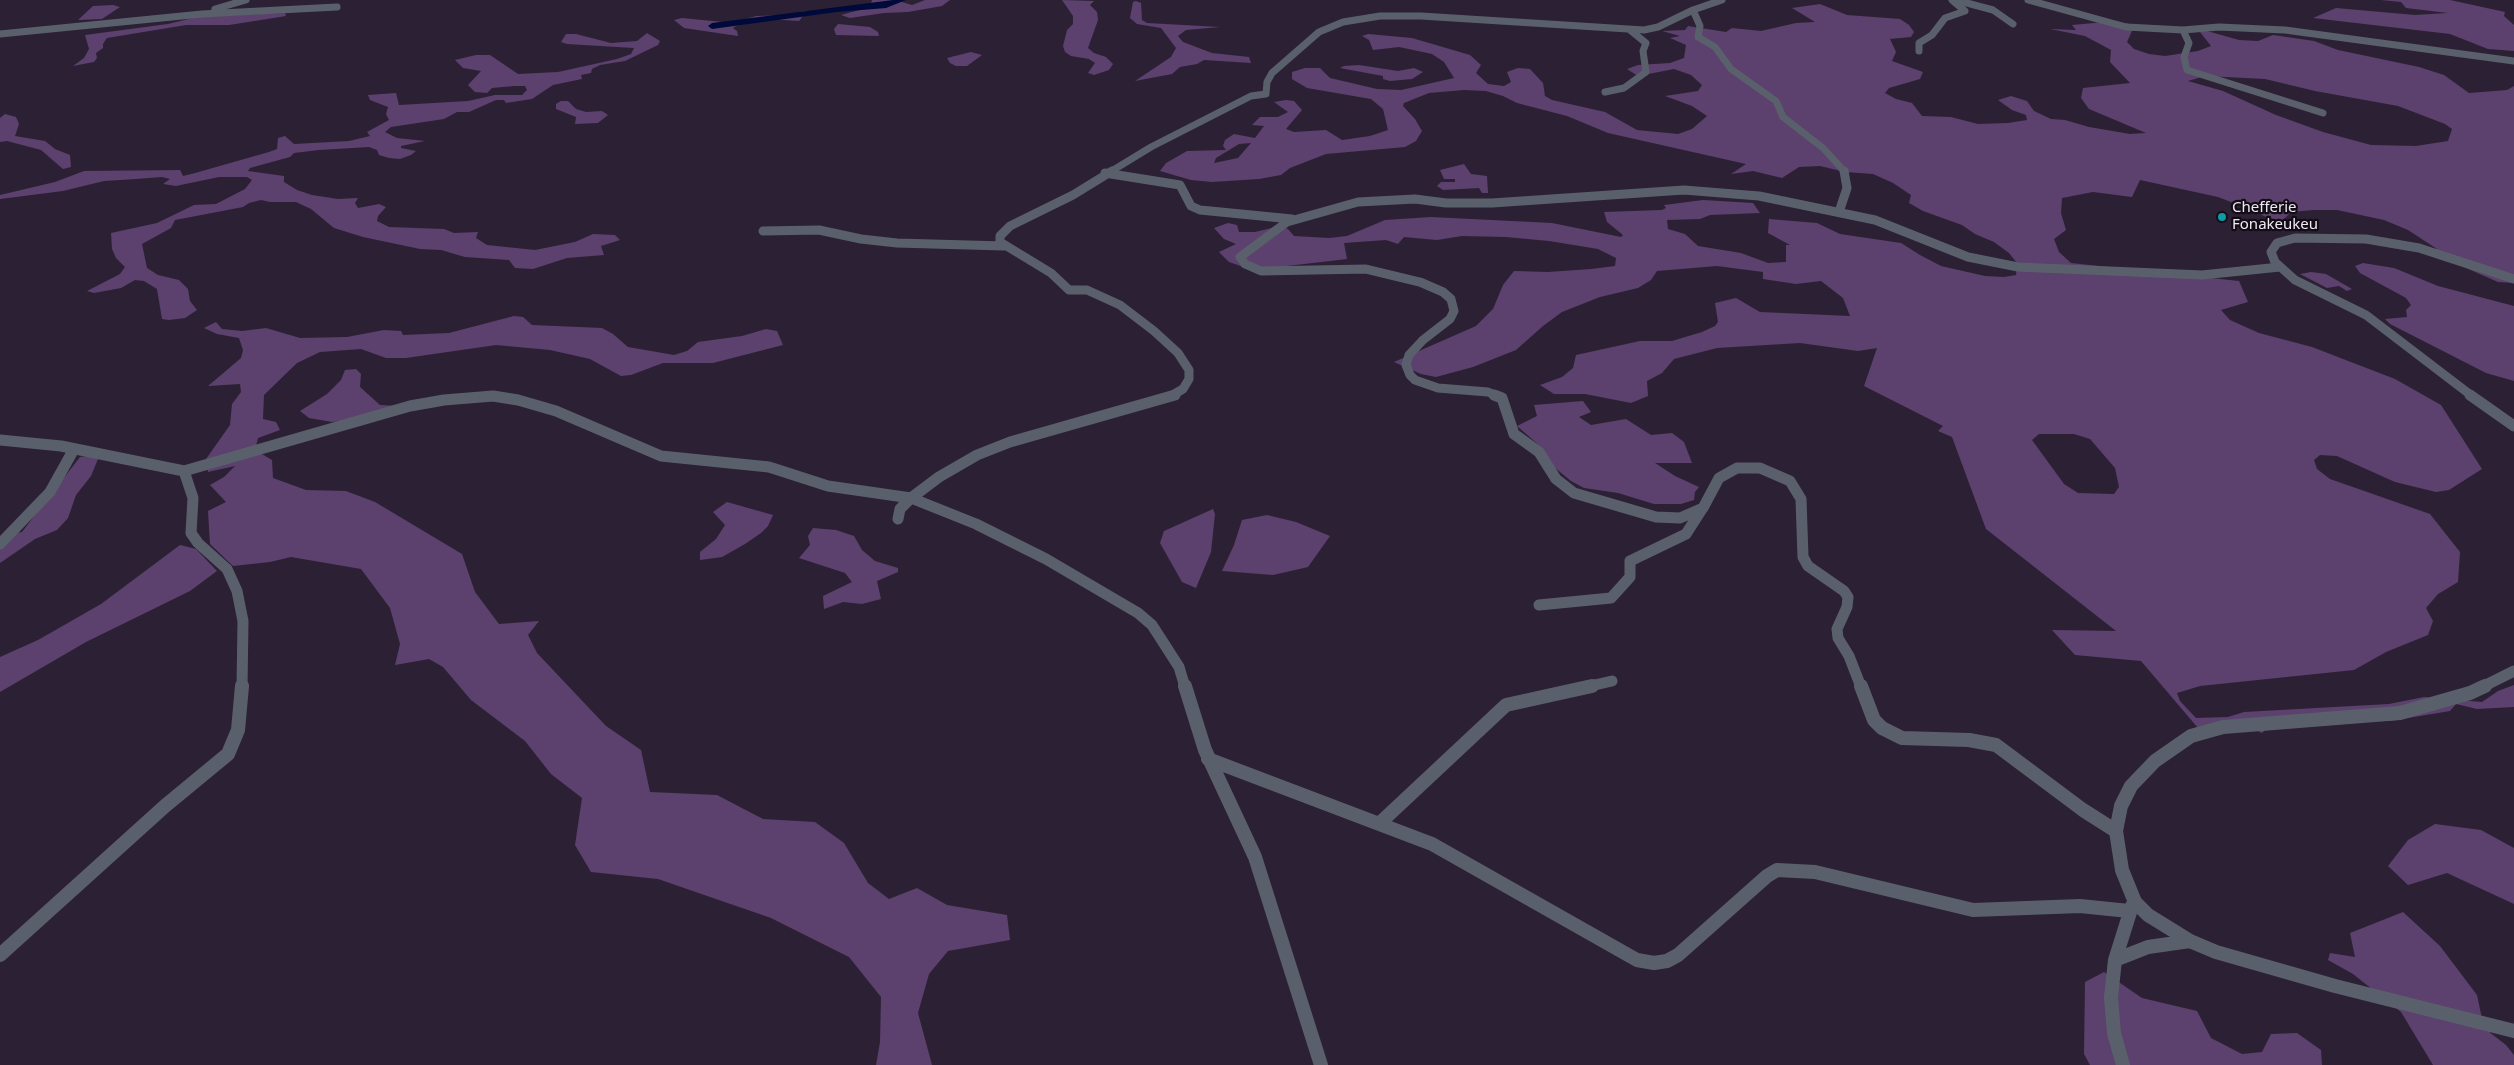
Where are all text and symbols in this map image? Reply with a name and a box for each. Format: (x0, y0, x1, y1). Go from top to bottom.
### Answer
place label: Chefferie Fonakeukeu (2232, 199, 2318, 234)
marker: Chefferie Fonakeukeu (2216, 211, 2228, 223)

